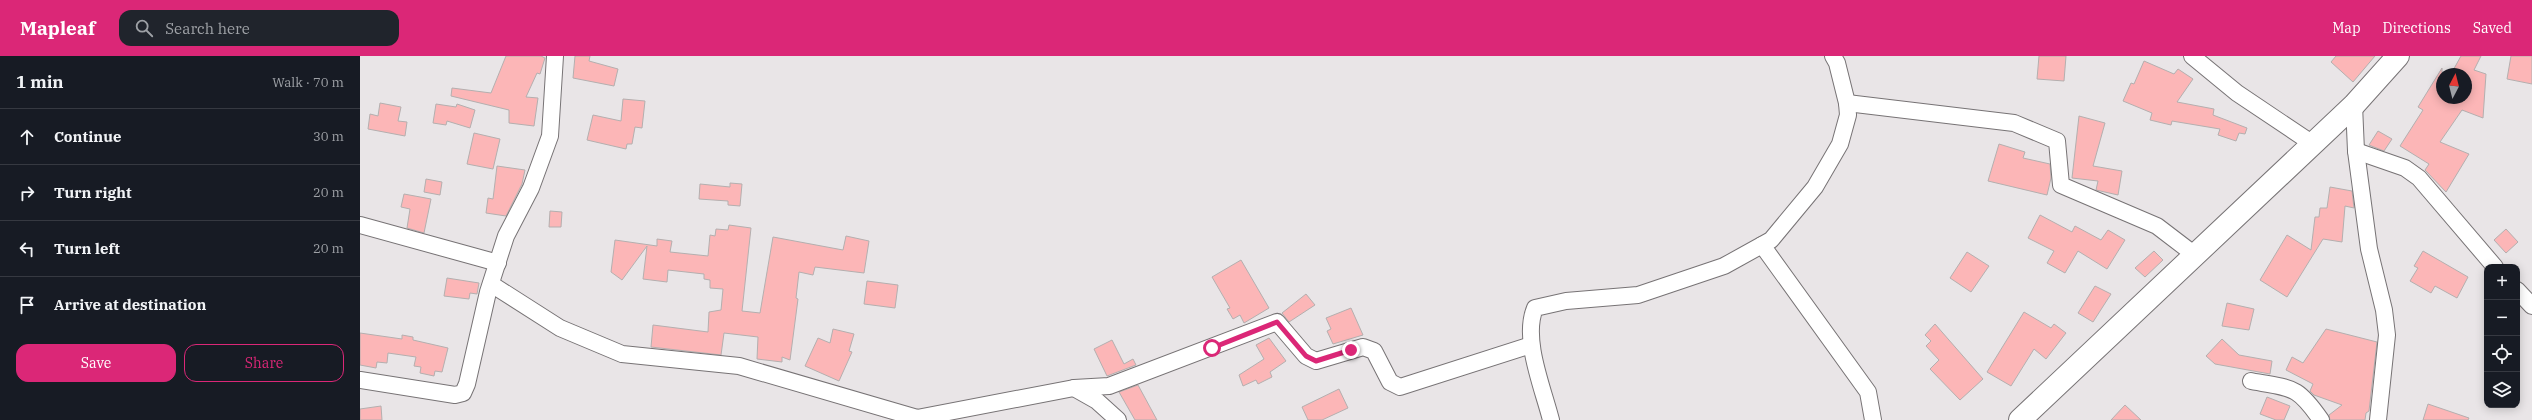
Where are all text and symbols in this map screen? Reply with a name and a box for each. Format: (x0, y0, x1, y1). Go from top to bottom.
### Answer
search box (119, 10, 399, 46)
text: Mapleaf (20, 16, 95, 40)
icon: search (133, 17, 155, 39)
text: Search here (165, 19, 250, 38)
text: Map (2332, 19, 2361, 37)
text: Directions (2383, 19, 2451, 37)
text: Saved (2473, 19, 2512, 37)
north arrow (2436, 68, 2472, 104)
text: 1 min (16, 71, 64, 93)
text: Walk · 70 m (272, 74, 344, 91)
icon: ahead (16, 126, 38, 148)
text: Continue (54, 127, 121, 146)
text: 30 m (313, 128, 344, 145)
icon: right (16, 182, 38, 204)
text: Turn right (54, 183, 132, 202)
text: 20 m (313, 184, 344, 201)
icon: left (16, 238, 38, 260)
text: Turn left (54, 239, 120, 258)
text: 20 m (313, 240, 344, 257)
map controls (2484, 264, 2520, 408)
button: + (2484, 264, 2520, 300)
icon: arrive (16, 294, 38, 316)
text: Arrive at destination (54, 295, 206, 314)
button: − (2484, 300, 2520, 336)
button: locate (2484, 336, 2520, 372)
route start (1203, 339, 1221, 357)
route end (1342, 341, 1360, 359)
button: Save (16, 344, 176, 382)
button: Share (184, 344, 344, 382)
button: layers (2484, 372, 2520, 408)

